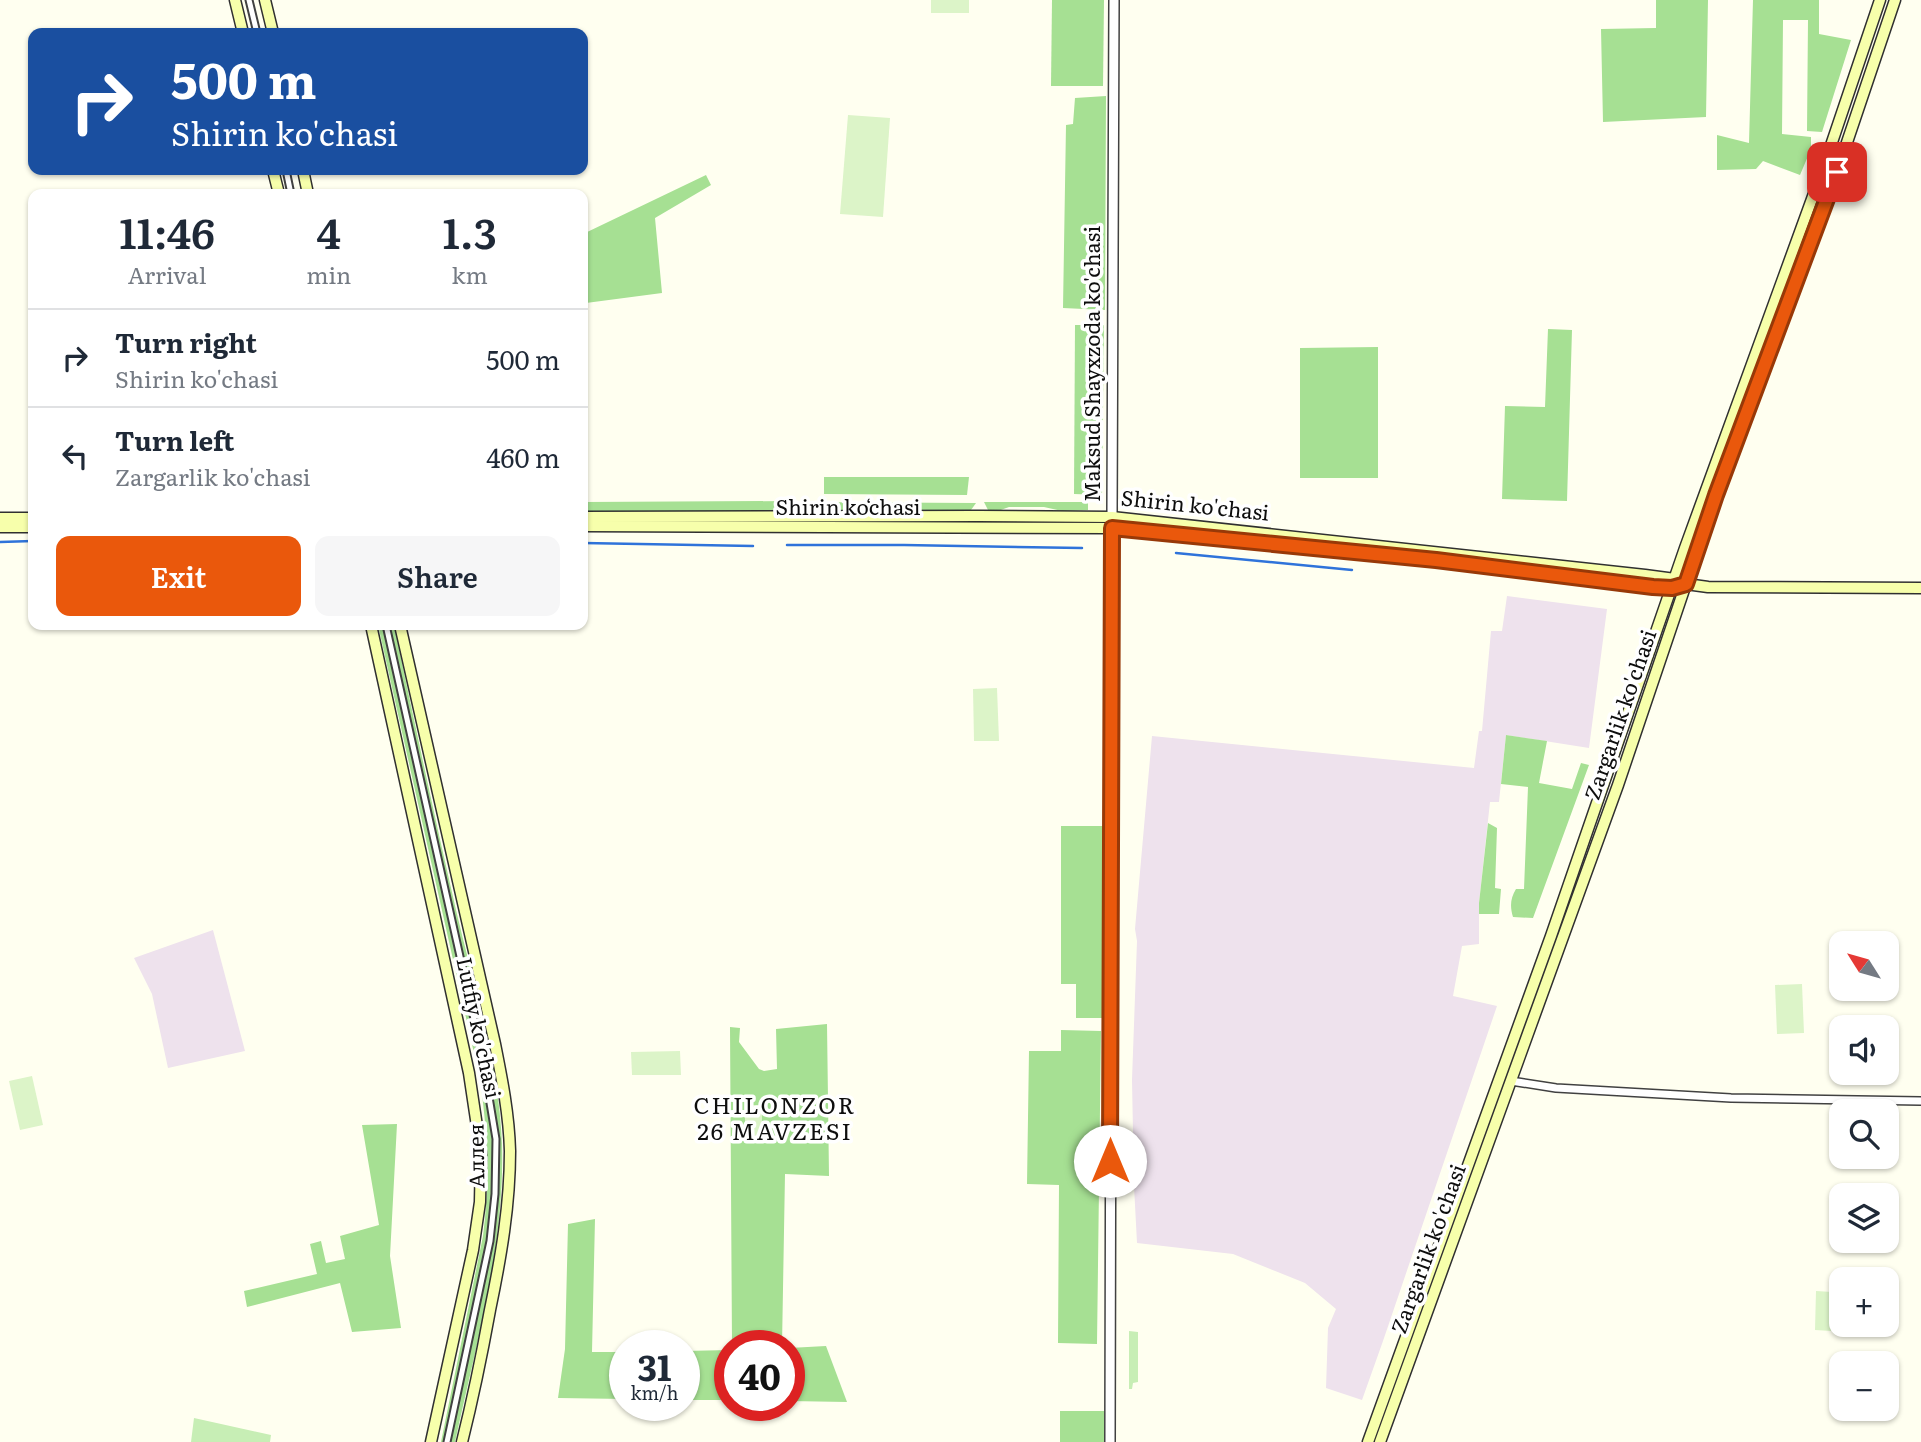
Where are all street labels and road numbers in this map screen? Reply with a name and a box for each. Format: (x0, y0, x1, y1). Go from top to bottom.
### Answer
street label: Maksud Shayxzoda ko'chasi (1075, 226, 1106, 502)
street label: Shirin ko'chasi (1120, 480, 1271, 527)
street label: Shirin koʻchasi (775, 490, 921, 521)
street label: Zargarlik ko'chasi (1575, 625, 1662, 804)
street label: Lutfiy ko'chasi (450, 954, 511, 1101)
street label: Аллея (458, 1123, 491, 1189)
street label: Zargarlik ko'chasi (1382, 1159, 1472, 1337)

